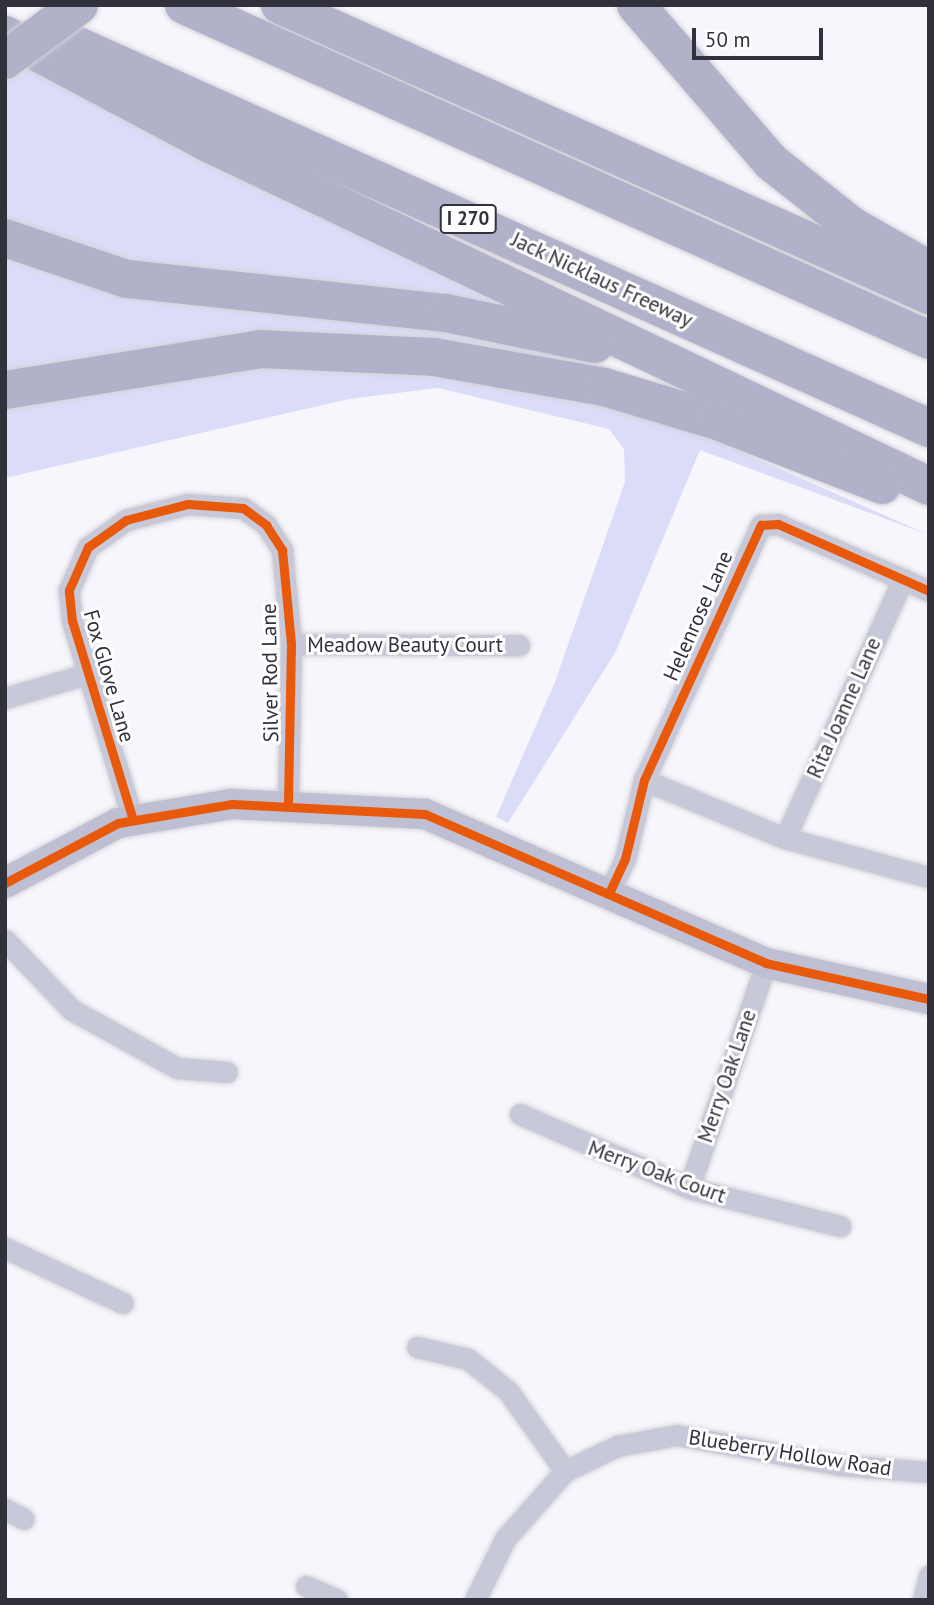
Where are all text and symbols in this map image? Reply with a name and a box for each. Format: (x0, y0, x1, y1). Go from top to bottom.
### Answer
scale bar (696, 14, 827, 58)
text: 50 m (705, 26, 751, 53)
road number: I 270 (438, 204, 498, 234)
street label: Jack Nicklaus Freeway (507, 227, 697, 333)
street label: Helenrose Lane (658, 547, 738, 685)
street label: Silver Rod Lane (256, 603, 284, 743)
street label: Fox Glove Lane (78, 607, 140, 745)
street label: Meadow Beauty Court (307, 632, 503, 658)
street label: Rita Joanne Lane (802, 634, 886, 782)
street label: Merry Oak Lane (692, 1006, 762, 1146)
street label: Merry Oak Court (584, 1135, 730, 1209)
street label: Blueberry Hollow Road (686, 1424, 894, 1482)

